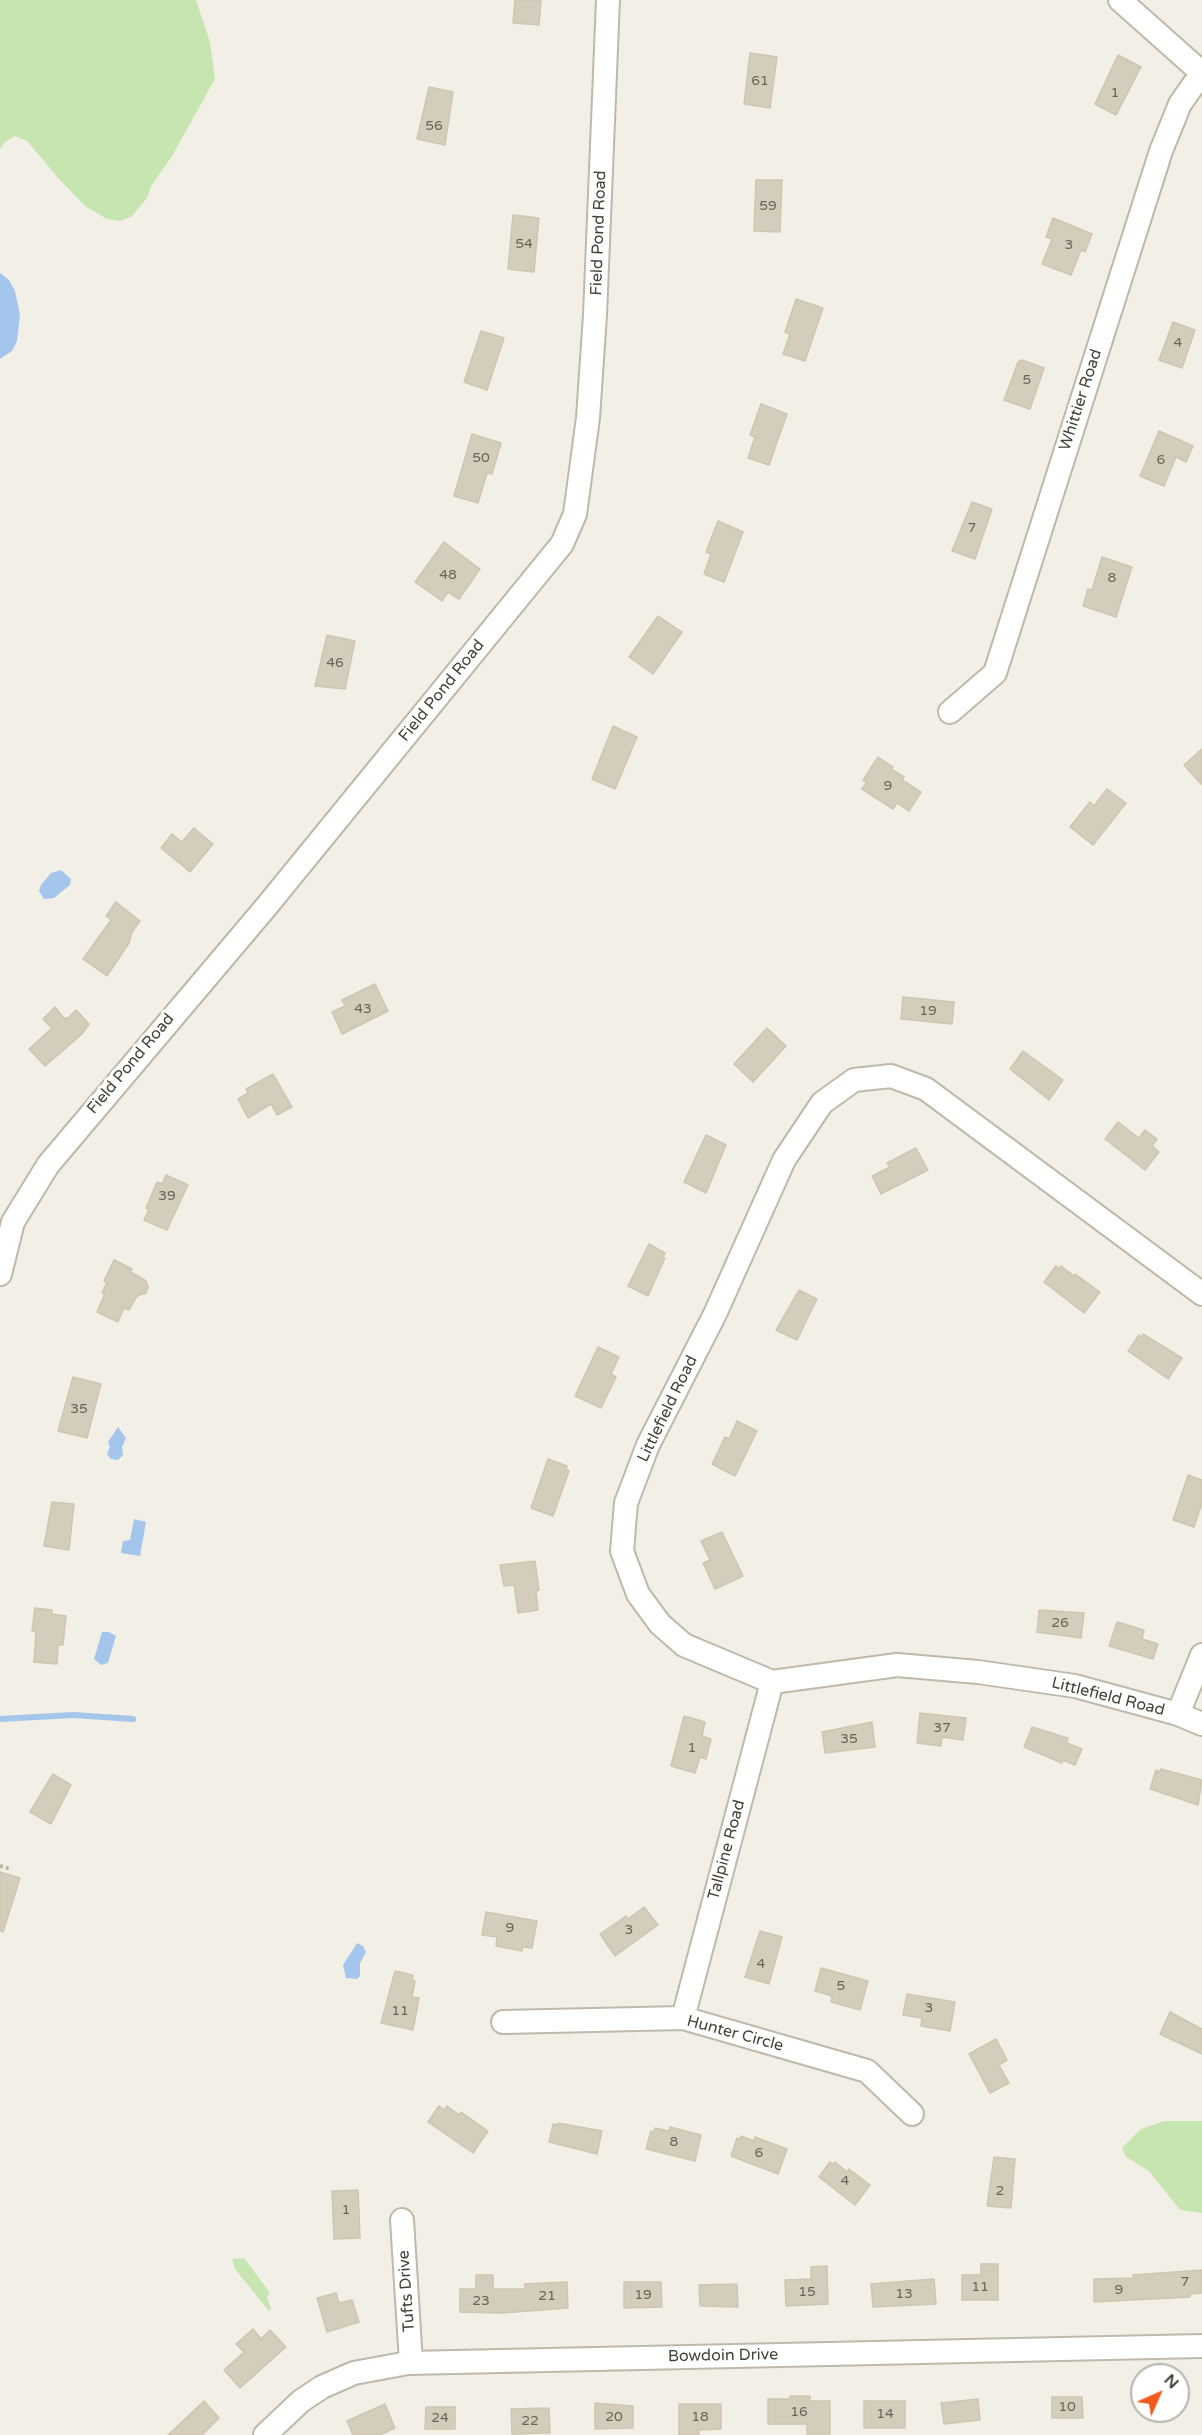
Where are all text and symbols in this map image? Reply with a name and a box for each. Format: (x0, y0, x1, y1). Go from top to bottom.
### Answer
house number: 61 (751, 73, 769, 89)
house number: 1 (1111, 85, 1119, 101)
house number: 56 (425, 118, 443, 134)
street label: Field Pond Road (587, 170, 611, 296)
house number: 59 (759, 198, 777, 214)
house number: 54 (515, 236, 533, 252)
house number: 3 (1065, 237, 1073, 253)
house number: 4 (1174, 335, 1182, 351)
street label: Whittier Road (1056, 347, 1106, 453)
house number: 5 (1023, 372, 1031, 388)
house number: 50 (472, 450, 490, 466)
house number: 6 (1157, 452, 1165, 468)
house number: 7 (968, 520, 976, 536)
house number: 48 (439, 567, 457, 583)
house number: 8 (1108, 570, 1116, 586)
street label: Field Pond Road (395, 636, 489, 746)
house number: 46 (326, 655, 344, 671)
house number: 9 (884, 778, 892, 794)
house number: 43 (354, 1001, 372, 1017)
house number: 19 (919, 1003, 937, 1019)
street label: Field Pond Road (83, 1010, 179, 1118)
house number: 39 (158, 1188, 176, 1204)
street label: Littlefield Road (634, 1353, 702, 1465)
house number: 35 (70, 1401, 88, 1417)
house number: 26 (1051, 1615, 1069, 1631)
street label: Littlefield Road (1049, 1674, 1167, 1720)
house number: 37 (933, 1720, 951, 1736)
house number: 35 (840, 1731, 858, 1747)
house number: 1 (688, 1740, 696, 1756)
street label: Tallpine Road (704, 1798, 750, 1902)
house number: 9 (506, 1920, 514, 1936)
house number: 3 (625, 1922, 633, 1938)
house number: 4 (757, 1956, 765, 1972)
house number: 5 (837, 1978, 845, 1994)
house number: 3 (925, 2000, 933, 2016)
house number: 11 (391, 2003, 409, 2019)
street label: Hunter Circle (685, 2012, 785, 2056)
house number: 8 (670, 2134, 678, 2150)
house number: 6 (755, 2145, 763, 2161)
house number: 4 (841, 2173, 849, 2189)
house number: 2 (996, 2183, 1004, 2199)
house number: 1 (342, 2202, 350, 2218)
street label: Tufts Drive (395, 2250, 419, 2332)
house number: 7 (1181, 2274, 1189, 2290)
house number: 11 (971, 2279, 989, 2295)
house number: 9 (1115, 2282, 1123, 2298)
house number: 15 (798, 2284, 816, 2300)
house number: 13 (895, 2286, 913, 2302)
house number: 19 (634, 2287, 652, 2303)
house number: 21 (538, 2288, 556, 2304)
house number: 23 (472, 2293, 490, 2309)
street label: Bowdoin Drive (668, 2345, 778, 2367)
north arrow (1130, 2363, 1190, 2423)
text: N (1160, 2370, 1183, 2393)
house number: 10 (1058, 2399, 1076, 2415)
house number: 16 (790, 2404, 808, 2420)
house number: 14 (876, 2406, 894, 2422)
house number: 20 (605, 2409, 623, 2425)
house number: 18 (691, 2409, 709, 2425)
house number: 24 (431, 2410, 449, 2426)
house number: 22 (521, 2413, 539, 2429)

